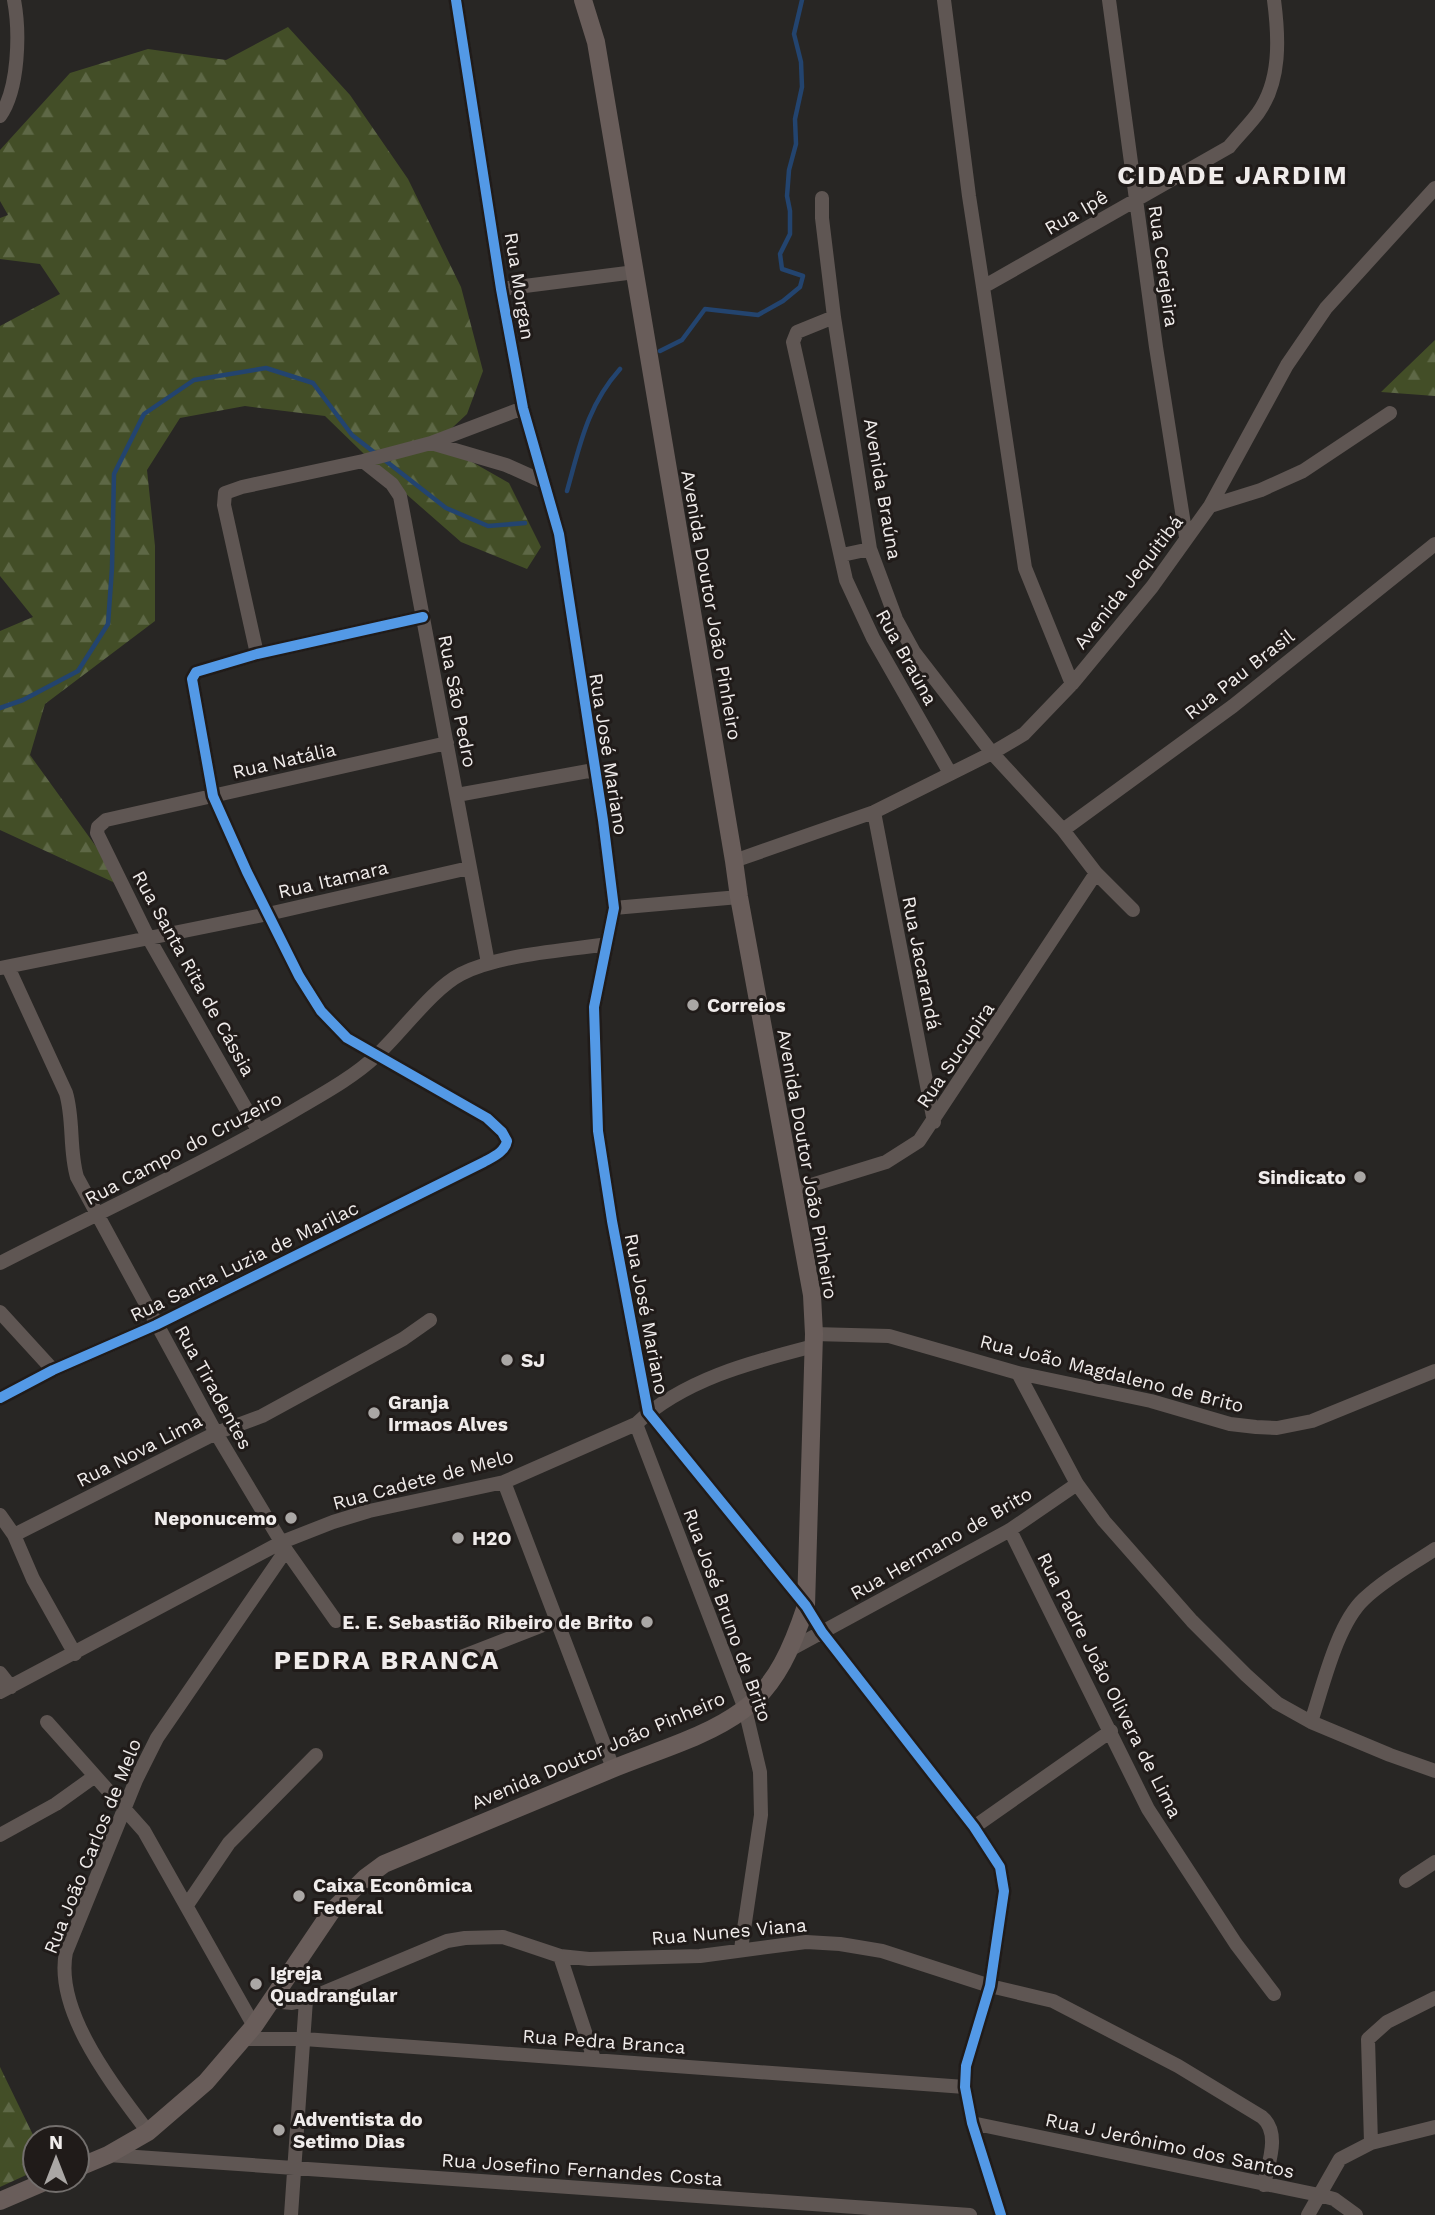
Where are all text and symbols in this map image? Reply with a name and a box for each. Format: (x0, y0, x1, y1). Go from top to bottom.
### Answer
district label: CIDADE JARDIM (1117, 160, 1349, 190)
street label: Rua Ipê (1040, 185, 1112, 240)
street label: Rua Cerejeira (1144, 204, 1183, 329)
street label: Rua Morgan (500, 231, 539, 341)
street label: Avenida Braúna (859, 417, 906, 562)
street label: Avenida Doutor João Pinheiro (676, 468, 747, 742)
street label: Avenida Jequitibá (1069, 511, 1188, 654)
street label: Rua Braúna (871, 605, 942, 709)
street label: Rua Pau Brasil (1180, 624, 1299, 724)
street label: Rua São Pedro (433, 633, 482, 769)
street label: Rua José Mariano (584, 672, 633, 837)
street label: Rua Natália (230, 737, 338, 784)
street label: Rua Itamara (276, 856, 391, 903)
street label: Rua Santa Rita de Cássia (127, 866, 260, 1080)
street label: Rua Jacarandá (897, 894, 946, 1032)
place label: Correios (707, 994, 786, 1017)
marker: Correios (685, 997, 701, 1013)
street label: Rua Sucupira (912, 998, 999, 1112)
street label: Avenida Doutor João Pinheiro (772, 1027, 843, 1301)
street label: Rua Campo do Cruzeiro (81, 1087, 286, 1210)
place label: Sindicato (1258, 1166, 1346, 1189)
marker: Sindicato (1352, 1169, 1368, 1185)
street label: Rua Santa Luzia de Marilac (126, 1196, 362, 1327)
street label: Rua José Mariano (620, 1232, 673, 1397)
street label: Rua Tiradentes (170, 1321, 257, 1453)
street label: Rua João Magdaleno de Brito (978, 1330, 1246, 1417)
place label: SJ (521, 1349, 545, 1372)
marker: SJ (499, 1352, 515, 1368)
place label: Granja Irmaos Alves (388, 1391, 508, 1436)
marker: Granja Irmaos Alves (366, 1405, 382, 1421)
street label: Rua Nova Lima (73, 1409, 206, 1492)
street label: Rua Cadete de Melo (330, 1444, 516, 1515)
street label: Rua Hermano de Brito (846, 1482, 1036, 1605)
street label: Rua José Bruno de Brito (678, 1505, 777, 1725)
place label: Neponucemo (154, 1507, 277, 1530)
marker: Neponucemo (283, 1510, 299, 1526)
place label: H2O (472, 1527, 511, 1550)
marker: H2O (450, 1530, 466, 1546)
street label: Rua Padre João Olivera de Lima (1032, 1549, 1187, 1822)
place label: E. E. Sebastião Ribeiro de Brito (342, 1611, 633, 1634)
marker: E. E. Sebastião Ribeiro de Brito (639, 1614, 655, 1630)
district label: PEDRA BRANCA (274, 1645, 500, 1675)
street label: Avenida Doutor João Pinheiro (468, 1686, 729, 1814)
street label: Rua João Carlos de Melo (39, 1735, 146, 1957)
place label: Caixa Econômica Federal (313, 1874, 472, 1919)
marker: Caixa Econômica Federal (291, 1888, 307, 1904)
street label: Rua Nunes Viana (651, 1913, 808, 1950)
place label: Igreja Quadrangular (270, 1962, 398, 2007)
marker: Igreja Quadrangular (248, 1976, 264, 1992)
street label: Rua Pedra Branca (522, 2024, 686, 2059)
place label: Adventista do Setimo Dias (293, 2108, 423, 2153)
street label: Rua J Jerônimo dos Santos (1043, 2108, 1297, 2183)
marker: Adventista do Setimo Dias (271, 2122, 287, 2138)
north arrow (21, 2124, 91, 2194)
text: N (49, 2131, 63, 2154)
street label: Rua Josefino Fernandes Costa (441, 2148, 723, 2191)

